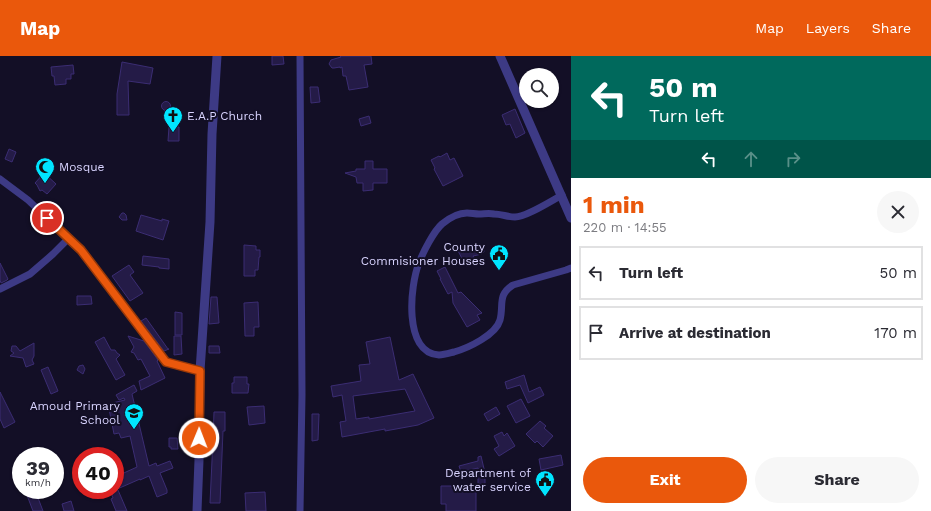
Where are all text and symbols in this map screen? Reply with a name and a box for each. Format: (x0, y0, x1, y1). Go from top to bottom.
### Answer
text: Map (20, 17, 60, 40)
text: Map (755, 20, 784, 36)
text: Layers (806, 20, 850, 36)
text: Share (872, 20, 911, 36)
map controls (519, 68, 559, 108)
button: search (519, 68, 559, 108)
text: 50 m (649, 71, 718, 104)
icon: left (583, 72, 635, 124)
church icon: E.A.P Church (162, 105, 184, 133)
text: Turn left (649, 105, 724, 126)
place label: E.A.P Church (187, 109, 262, 123)
icon: left (698, 148, 720, 170)
icon: ahead (740, 148, 762, 170)
icon: right (782, 148, 804, 170)
mosque icon: Mosque (34, 156, 56, 184)
place label: Mosque (59, 160, 105, 174)
text: 1 min (583, 191, 645, 219)
button: close (877, 191, 919, 233)
pin (30, 201, 64, 235)
icon: arrive (36, 207, 58, 229)
text: 220 m · 14:55 (583, 220, 667, 235)
place label: County Commisioner Houses (361, 240, 486, 268)
public building icon: County Commisioner Houses (488, 243, 510, 271)
icon: left (585, 262, 607, 284)
text: Turn left (619, 264, 683, 282)
text: 50 m (880, 264, 917, 282)
icon: arrive (585, 322, 607, 344)
text: Arrive at destination (619, 324, 771, 342)
text: 170 m (874, 324, 917, 342)
place label: Amoud Primary School (30, 399, 121, 427)
school or university icon: Amoud Primary School (123, 402, 145, 430)
position arrow (178, 417, 220, 459)
speed limit sign: 40 (72, 447, 124, 499)
text: 39 (26, 456, 50, 480)
button: Exit (583, 457, 747, 503)
button: Share (755, 457, 919, 503)
place label: Department of water service (445, 466, 531, 494)
public building icon: Department of water service (534, 469, 556, 497)
text: km/h (25, 477, 51, 488)

